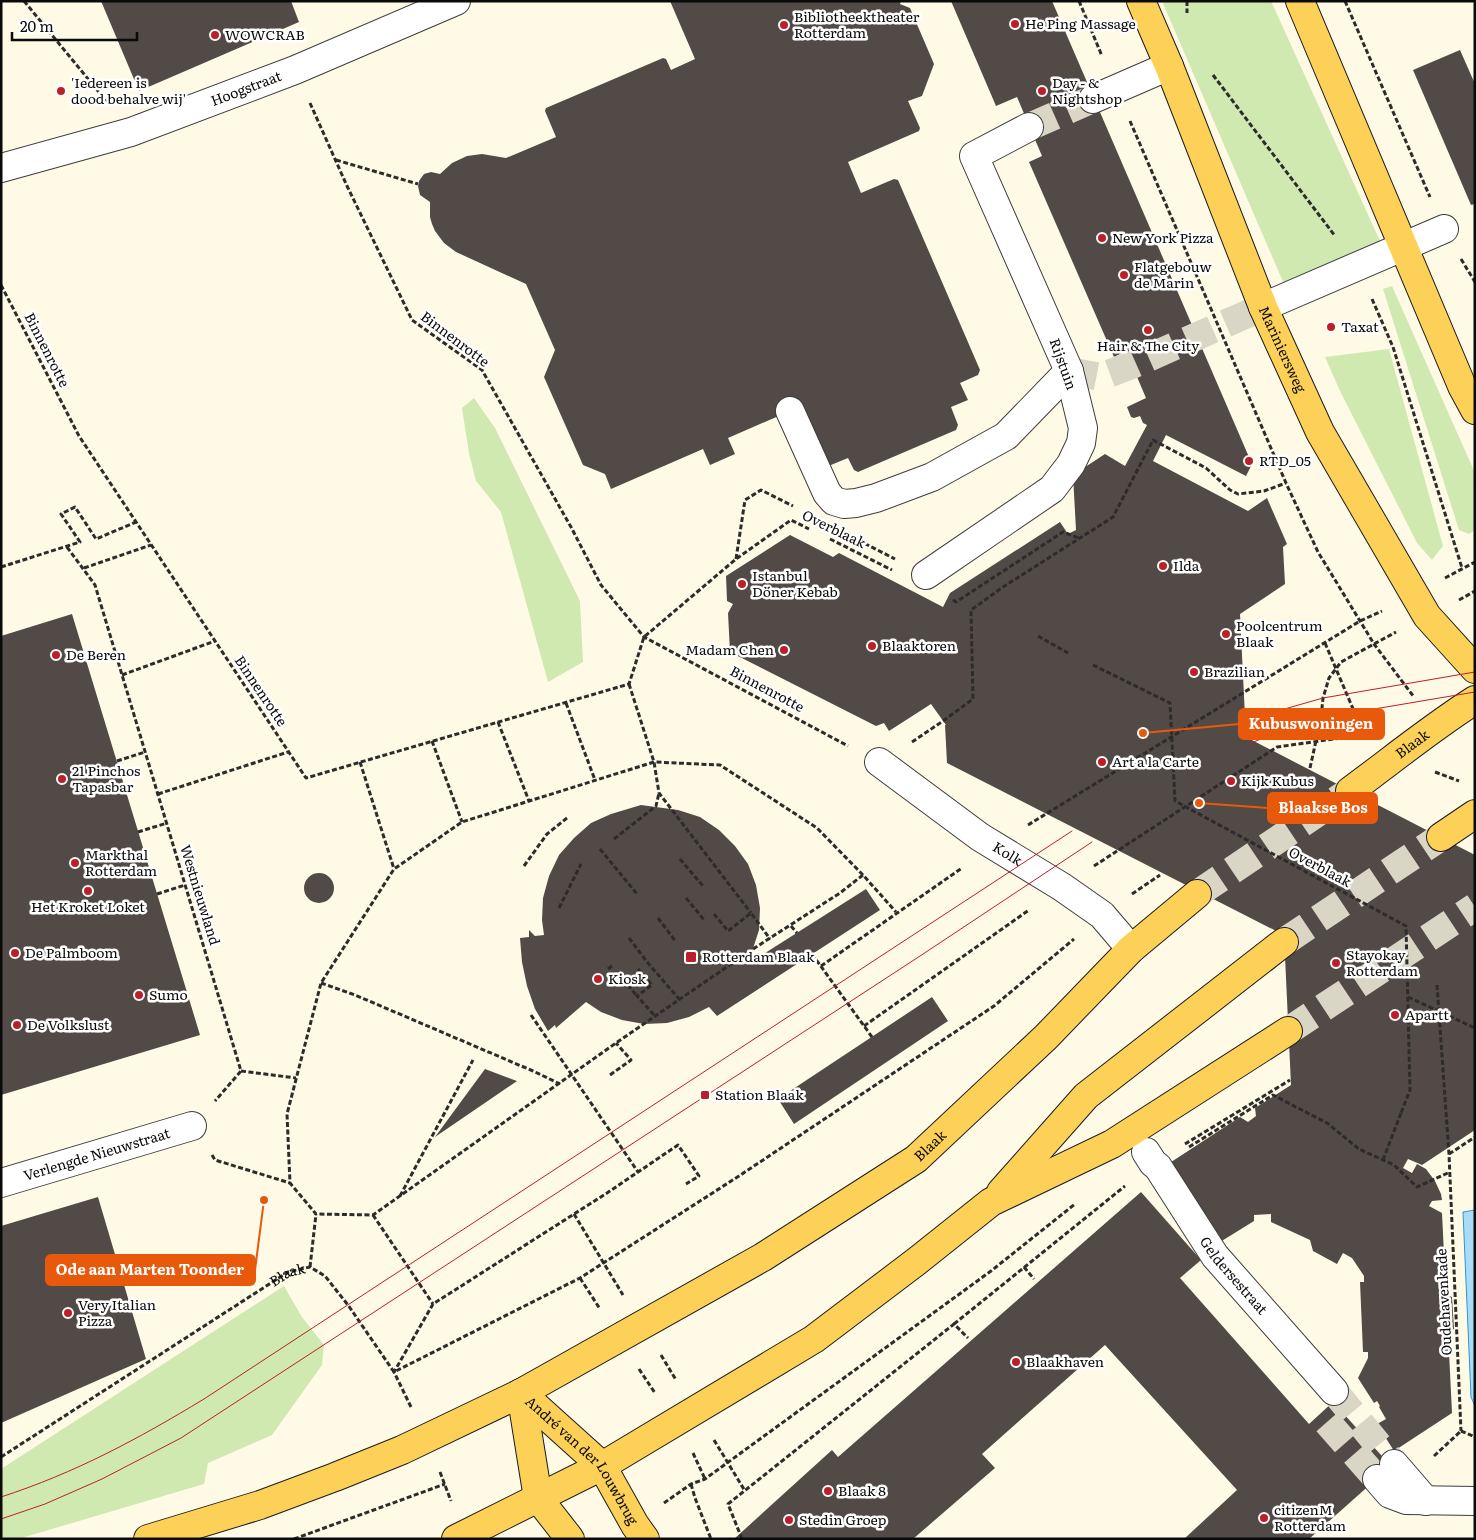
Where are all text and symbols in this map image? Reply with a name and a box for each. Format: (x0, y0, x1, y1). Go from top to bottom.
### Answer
place label: Bibliotheektheater Rotterdam (794, 6, 920, 42)
scale bar (12, 10, 138, 42)
place label: He Ping Massage (1025, 13, 1136, 33)
text: 20 m (20, 14, 54, 37)
marker: He Ping Massage (1009, 18, 1021, 30)
marker: Bibliotheektheater Rotterdam (778, 19, 790, 31)
place label: WOWCRAB (225, 24, 305, 44)
marker: WOWCRAB (209, 29, 221, 41)
street label: Hoogstraat (208, 65, 284, 110)
place label: 'Iedereen is dood behalve wij' (71, 72, 186, 108)
place label: Day - & Nightshop (1052, 72, 1122, 108)
marker: 'Iedereen is dood behalve wij' (55, 85, 67, 97)
marker: Day - & Nightshop (1036, 85, 1048, 97)
place label: New York Pizza (1112, 227, 1214, 247)
marker: New York Pizza (1096, 232, 1108, 244)
place label: Flatgebouw de Marin (1134, 256, 1211, 292)
marker: Flatgebouw de Marin (1118, 269, 1130, 281)
street label: Mariniersweg (1255, 302, 1312, 396)
street label: Binnenrotte (417, 306, 494, 371)
street label: Binnenrotte (20, 309, 75, 390)
place label: Taxat (1341, 316, 1379, 336)
marker: Taxat (1325, 321, 1337, 333)
marker: Hair & The City (1142, 324, 1154, 336)
street label: Rijstuin (1045, 335, 1083, 392)
place label: Hair & The City (1097, 335, 1200, 355)
place label: RTD_05 (1259, 450, 1311, 470)
marker: RTD_05 (1243, 455, 1255, 467)
street label: Overblaak (799, 504, 870, 552)
place label: Ilda (1173, 555, 1200, 575)
marker: Ilda (1157, 560, 1169, 572)
place label: Istanbul Döner Kebab (752, 565, 838, 601)
marker: Istanbul Döner Kebab (736, 578, 748, 590)
place label: Poolcentrum Blaak (1236, 615, 1323, 651)
marker: Poolcentrum Blaak (1220, 628, 1232, 640)
place label: Blaaktoren (882, 635, 956, 655)
place label: Madam Chen (685, 639, 774, 659)
marker: Blaaktoren (866, 640, 878, 652)
place label: De Beren (66, 644, 126, 664)
marker: Madam Chen (778, 644, 790, 656)
marker: De Beren (50, 649, 62, 661)
street label: Binnenrotte (231, 651, 293, 730)
street label: Binnenrotte (727, 660, 808, 716)
place label: Brazilian (1204, 661, 1265, 681)
marker: Brazilian (1188, 666, 1200, 678)
callout: Kubuswoningen (1239, 709, 1384, 739)
text: Kubuswoningen (1249, 711, 1374, 734)
street label: Blaak (1391, 724, 1433, 762)
place label: Art a la Carte (1112, 751, 1199, 771)
marker: Art a la Carte (1096, 756, 1108, 768)
place label: 21 Pinchos Tapasbar (72, 760, 140, 796)
place label: Kijk Kubus (1241, 770, 1314, 790)
marker: 21 Pinchos Tapasbar (56, 773, 68, 785)
marker: Kijk Kubus (1225, 775, 1237, 787)
callout: Blaakse Bos (1268, 793, 1377, 823)
text: Blaakse Bos (1278, 795, 1368, 818)
street label: Kolk (989, 836, 1027, 870)
street label: Overblaak (1286, 841, 1356, 891)
street label: Westnieuwland (176, 842, 226, 948)
place label: Markthal Rotterdam (85, 844, 158, 880)
marker: Markthal Rotterdam (69, 857, 81, 869)
marker: Het Kroket Loket (82, 885, 94, 897)
place label: Het Kroket Loket (31, 896, 145, 916)
place label: De Palmboom (25, 942, 118, 962)
place label: Stayokay Rotterdam (1346, 944, 1419, 980)
place label: Rotterdam Blaak (702, 946, 815, 966)
marker: De Palmboom (9, 947, 21, 959)
marker: Rotterdam Blaak (684, 950, 698, 964)
marker: Stayokay Rotterdam (1330, 957, 1342, 969)
place label: Kiosk (608, 968, 647, 988)
marker: Kiosk (592, 973, 604, 985)
place label: Sumo (149, 984, 188, 1004)
marker: Sumo (133, 989, 145, 1001)
place label: Apartt (1405, 1004, 1449, 1024)
marker: Apartt (1389, 1009, 1401, 1021)
place label: De Volkslust (27, 1014, 110, 1034)
marker: De Volkslust (11, 1019, 23, 1031)
place label: Station Blaak (715, 1084, 804, 1104)
marker: Station Blaak (699, 1089, 711, 1101)
street label: Verlengde Nieuwstraat (21, 1122, 172, 1185)
street label: Blaak (909, 1125, 950, 1165)
street label: Geldersestraat (1196, 1232, 1273, 1318)
street label: Oudehavenkade (1430, 1248, 1456, 1356)
callout: Ode aan Marten Toonder (46, 1255, 255, 1285)
text: Ode aan Marten Toonder (56, 1257, 244, 1280)
street label: Blaak (265, 1257, 307, 1291)
place label: Very Italian Pizza (78, 1294, 156, 1330)
marker: Very Italian Pizza (62, 1307, 74, 1319)
place label: Blaakhaven (1026, 1351, 1104, 1371)
marker: Blaakhaven (1010, 1356, 1022, 1368)
street label: André van der Louwbrug (522, 1391, 644, 1528)
place label: Blaak 8 (838, 1480, 886, 1500)
marker: Blaak 8 (822, 1485, 834, 1497)
place label: citizenM Rotterdam (1274, 1499, 1347, 1535)
place label: Stedin Groep (799, 1509, 886, 1529)
marker: citizenM Rotterdam (1258, 1512, 1270, 1524)
marker: Stedin Groep (783, 1514, 795, 1526)

